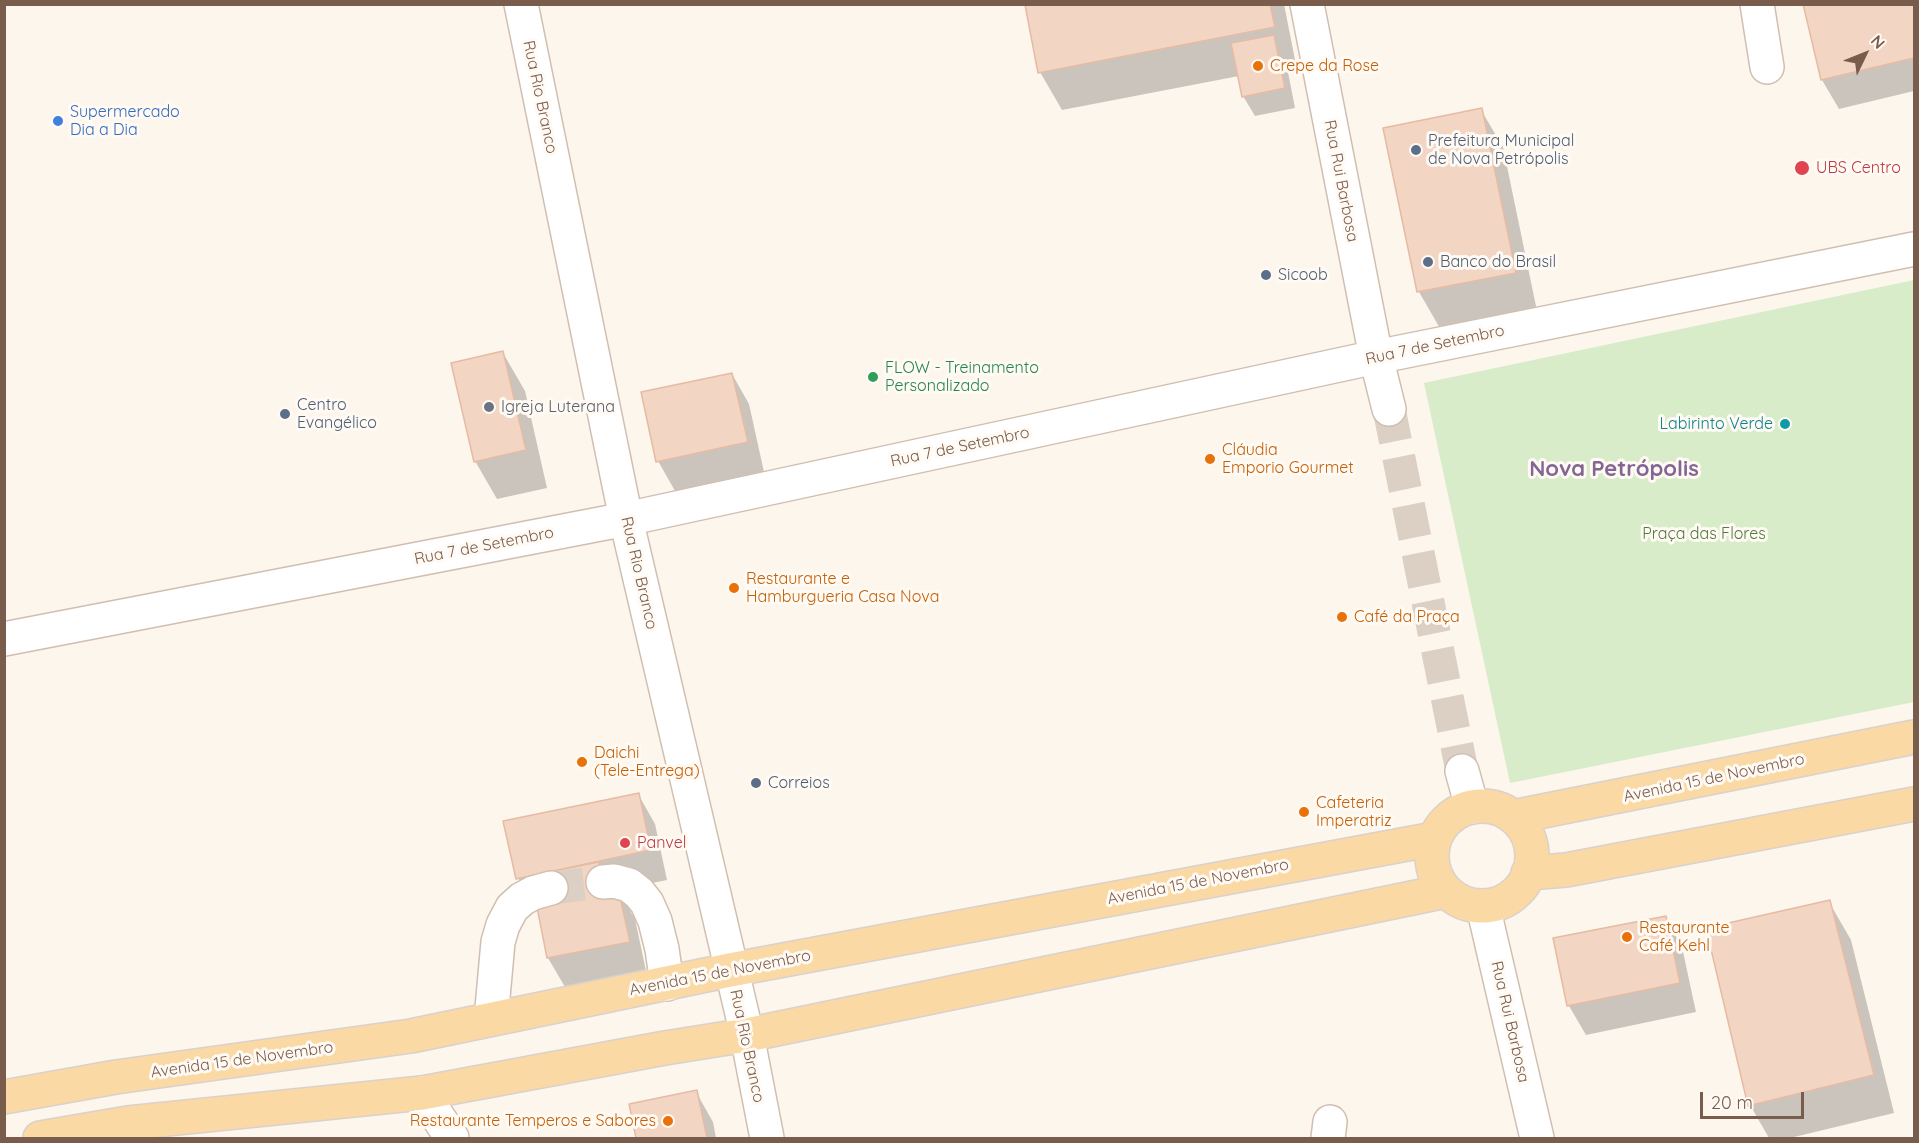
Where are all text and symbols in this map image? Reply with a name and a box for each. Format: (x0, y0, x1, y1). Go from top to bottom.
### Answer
north arrow (1835, 24, 1895, 84)
text: N (1867, 31, 1889, 53)
street label: Rua Rio Branco (519, 39, 561, 155)
place label: Crepe da Rose (1270, 56, 1379, 76)
marker: Crepe da Rose (1251, 59, 1265, 73)
place label: Supermercado Dia a Dia (70, 102, 180, 140)
marker: Supermercado Dia a Dia (51, 114, 65, 128)
street label: Rua Rui Barbosa (1320, 118, 1362, 244)
place label: Prefeitura Municipal de Nova Petrópolis (1428, 131, 1574, 169)
marker: Prefeitura Municipal de Nova Petrópolis (1409, 143, 1423, 157)
place label: UBS Centro (1816, 158, 1901, 178)
marker: UBS Centro (1793, 159, 1811, 177)
place label: Banco do Brasil (1440, 252, 1556, 272)
marker: Banco do Brasil (1421, 255, 1435, 269)
place label: Sicoob (1278, 265, 1328, 285)
marker: Sicoob (1259, 268, 1273, 282)
street label: Rua 7 de Setembro (1364, 321, 1506, 369)
place label: FLOW - Treinamento Personalizado (885, 358, 1039, 396)
marker: FLOW - Treinamento Personalizado (866, 370, 880, 384)
place label: Centro Evangélico (297, 395, 377, 433)
place label: Igreja Luterana (501, 397, 615, 417)
marker: Igreja Luterana (482, 400, 496, 414)
marker: Centro Evangélico (278, 407, 292, 421)
place label: Labirinto Verde (1660, 414, 1773, 434)
marker: Labirinto Verde (1778, 417, 1792, 431)
street label: Rua 7 de Setembro (889, 423, 1031, 471)
place label: Cláudia Emporio Gourmet (1222, 440, 1354, 478)
marker: Cláudia Emporio Gourmet (1203, 452, 1217, 466)
district label: Nova Petrópolis (1529, 456, 1699, 482)
street label: Rua Rio Branco (617, 515, 661, 631)
street label: Rua 7 de Setembro (413, 523, 555, 569)
park label: Praça das Flores (1642, 524, 1766, 544)
place label: Restaurante e Hamburgueria Casa Nova (746, 569, 939, 607)
marker: Restaurante e Hamburgueria Casa Nova (727, 581, 741, 595)
place label: Café da Praça (1354, 607, 1460, 627)
marker: Café da Praça (1335, 610, 1349, 624)
place label: Daichi (Tele-Entrega) (594, 743, 700, 781)
street label: Avenida 15 de Novembro (1622, 749, 1806, 807)
marker: Daichi (Tele-Entrega) (575, 755, 589, 769)
place label: Correios (768, 773, 830, 793)
marker: Correios (749, 776, 763, 790)
place label: Cafeteria Imperatriz (1316, 793, 1392, 831)
marker: Cafeteria Imperatriz (1297, 805, 1311, 819)
place label: Panvel (637, 833, 686, 853)
marker: Panvel (618, 836, 632, 850)
street label: Avenida 15 de Novembro (1106, 855, 1290, 909)
place label: Restaurante Café Kehl (1639, 918, 1730, 956)
marker: Restaurante Café Kehl (1620, 930, 1634, 944)
street label: Avenida 15 de Novembro (628, 946, 812, 1000)
street label: Rua Rui Barbosa (1487, 959, 1533, 1085)
street label: Rua Rio Branco (726, 988, 768, 1104)
street label: Avenida 15 de Novembro (149, 1038, 335, 1082)
scale bar (1703, 1080, 1806, 1118)
text: 20 m (1711, 1091, 1753, 1114)
place label: Restaurante Temperos e Sabores (410, 1111, 656, 1131)
marker: Restaurante Temperos e Sabores (661, 1114, 675, 1128)

